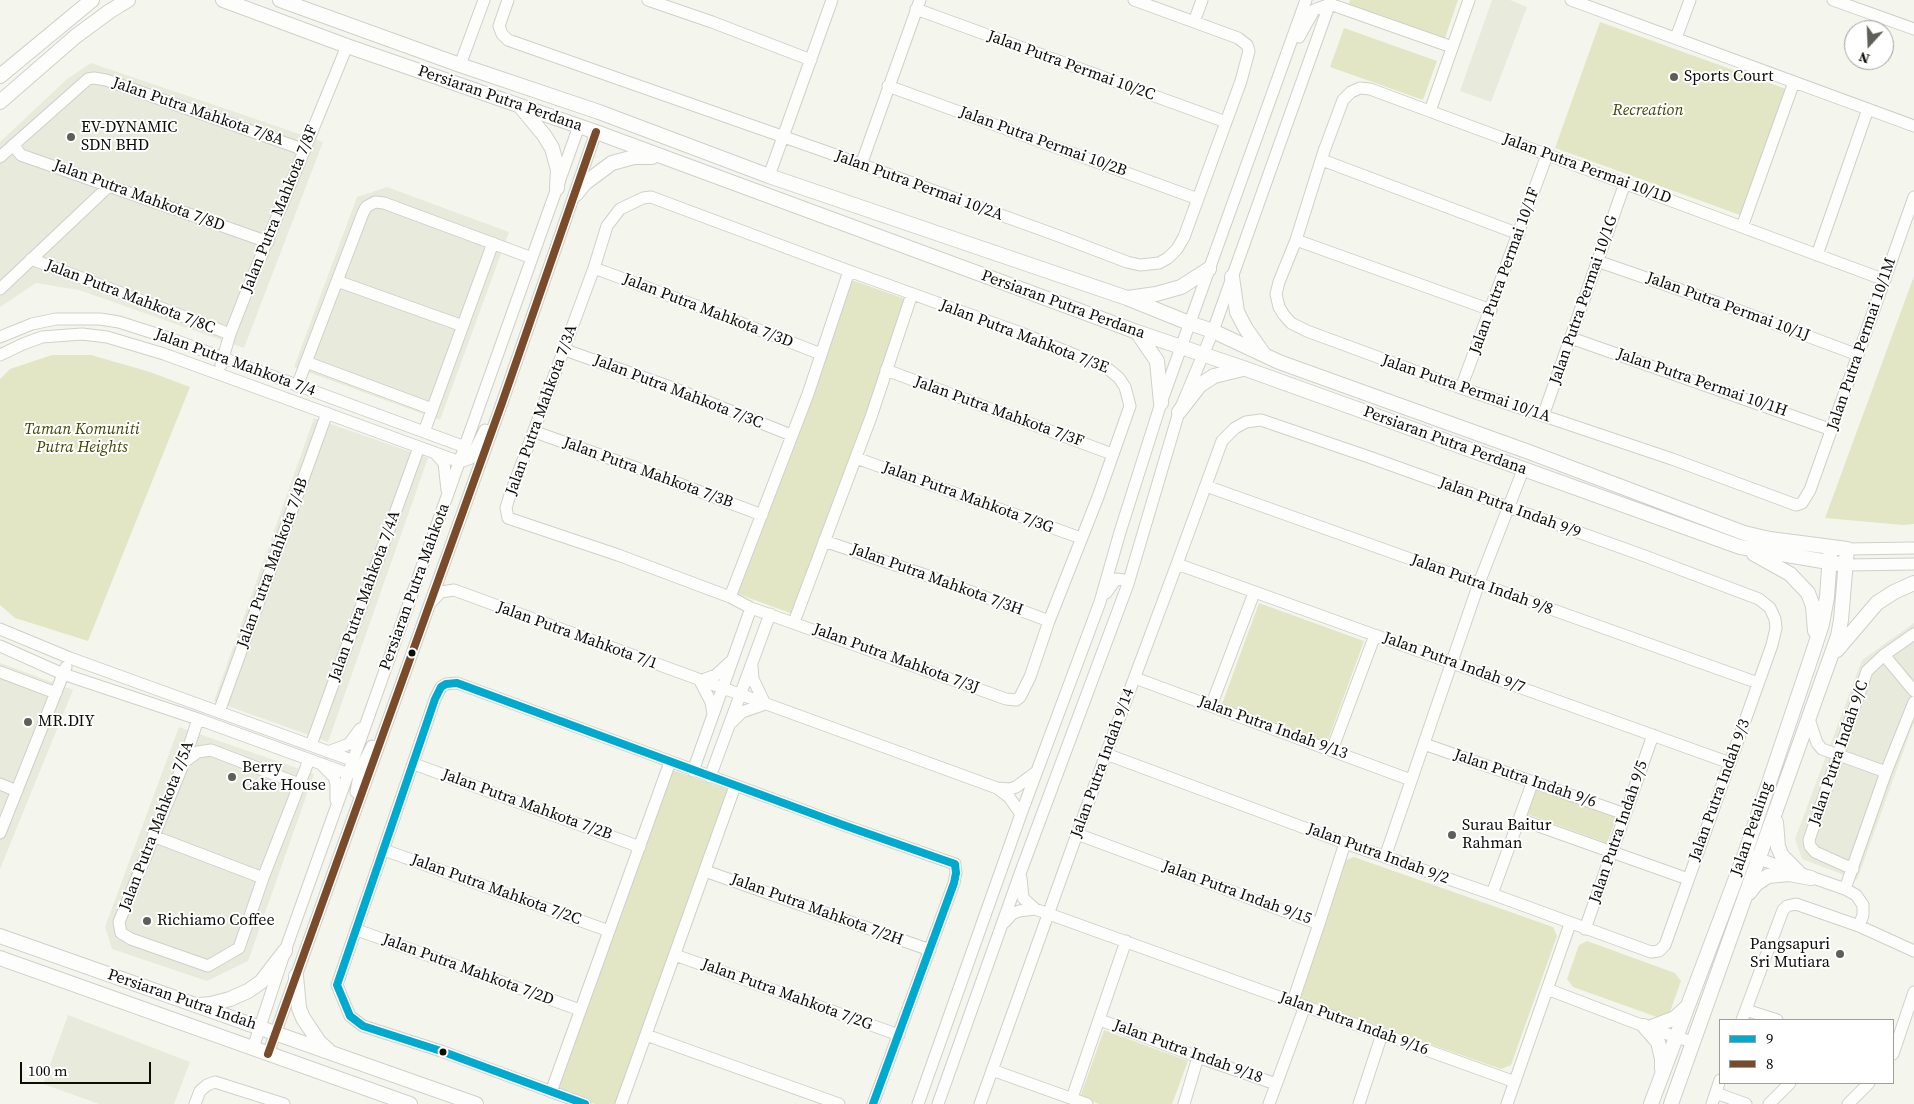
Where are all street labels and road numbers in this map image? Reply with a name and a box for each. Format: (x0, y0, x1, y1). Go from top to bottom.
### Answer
street label: Jalan Putra Permai 10/2C (985, 27, 1157, 105)
street label: Persiaran Putra Perdana (415, 62, 585, 136)
street label: Jalan Putra Mahkota 7/8A (110, 74, 286, 150)
street label: Jalan Putra Permai 10/2B (957, 103, 1129, 181)
street label: Jalan Putra Mahkota 7/8F (238, 123, 322, 295)
street label: Jalan Putra Permai 10/1D (1500, 130, 1674, 208)
street label: Jalan Putra Permai 10/2A (832, 147, 1006, 225)
street label: Jalan Putra Mahkota 7/8D (51, 156, 227, 236)
street label: Jalan Putra Permai 10/1F (1466, 185, 1544, 357)
street label: Jalan Putra Permai 10/1G (1546, 213, 1622, 387)
street label: Jalan Putra Permai 10/1M (1823, 255, 1901, 433)
street label: Jalan Putra Mahkota 7/8C (43, 256, 217, 338)
street label: Persiaran Putra Perdana (979, 266, 1147, 344)
street label: Jalan Putra Permai 10/1J (1644, 268, 1812, 346)
street label: Jalan Putra Mahkota 7/3D (620, 270, 796, 352)
street label: Jalan Putra Mahkota 7/3E (937, 296, 1111, 378)
street label: Jalan Putra Mahkota 7/3A (502, 322, 582, 498)
street label: Jalan Putra Mahkota 7/4 (152, 325, 318, 401)
street label: Jalan Putra Permai 10/1H (1614, 345, 1790, 421)
street label: Jalan Putra Mahkota 7/3C (591, 351, 765, 433)
street label: Jalan Putra Permai 10/1A (1379, 351, 1553, 427)
street label: Jalan Putra Mahkota 7/3F (912, 372, 1086, 452)
street label: Persiaran Putra Perdana (1361, 402, 1529, 480)
street label: Jalan Putra Mahkota 7/3B (560, 433, 736, 513)
street label: Jalan Putra Mahkota 7/3G (880, 458, 1056, 538)
street label: Jalan Putra Indah 9/9 (1436, 473, 1584, 543)
street label: Jalan Putra Mahkota 7/4B (233, 475, 313, 651)
street label: Persiaran Putra Mahkota (376, 501, 454, 673)
street label: Jalan Putra Mahkota 7/4A (325, 508, 405, 684)
street label: Jalan Putra Mahkota 7/3H (848, 540, 1026, 620)
street label: Jalan Putra Indah 9/8 (1408, 550, 1556, 620)
street label: Jalan Putra Mahkota 7/1 (494, 598, 660, 674)
street label: Jalan Putra Mahkota 7/3J (810, 620, 982, 698)
street label: Jalan Putra Indah 9/7 (1380, 628, 1528, 698)
street label: Jalan Putra Indah 9/C (1805, 678, 1873, 828)
street label: Jalan Putra Indah 9/14 (1067, 686, 1139, 840)
street label: Jalan Putra Indah 9/13 (1196, 692, 1350, 764)
street label: Jalan Putra Indah 9/3 (1685, 716, 1755, 864)
street label: Jalan Putra Mahkota 7/5A (116, 738, 198, 914)
street label: Jalan Putra Indah 9/6 (1451, 746, 1599, 812)
street label: Jalan Putra Indah 9/5 (1586, 758, 1652, 906)
street label: Jalan Putra Mahkota 7/2B (439, 765, 615, 845)
street label: Jalan Petaling (1727, 780, 1777, 878)
street label: Jalan Putra Indah 9/2 (1304, 819, 1452, 889)
street label: Jalan Putra Mahkota 7/2C (408, 850, 584, 930)
street label: Jalan Putra Indah 9/15 (1160, 857, 1314, 929)
street label: Jalan Putra Mahkota 7/2H (728, 870, 906, 950)
street label: Jalan Putra Mahkota 7/2D (380, 930, 556, 1010)
street label: Jalan Putra Mahkota 7/2G (699, 955, 875, 1035)
street label: Persiaran Putra Indah (105, 965, 259, 1035)
street label: Jalan Putra Indah 9/16 (1277, 988, 1431, 1060)
street label: Jalan Putra Indah 9/18 (1111, 1016, 1265, 1088)

